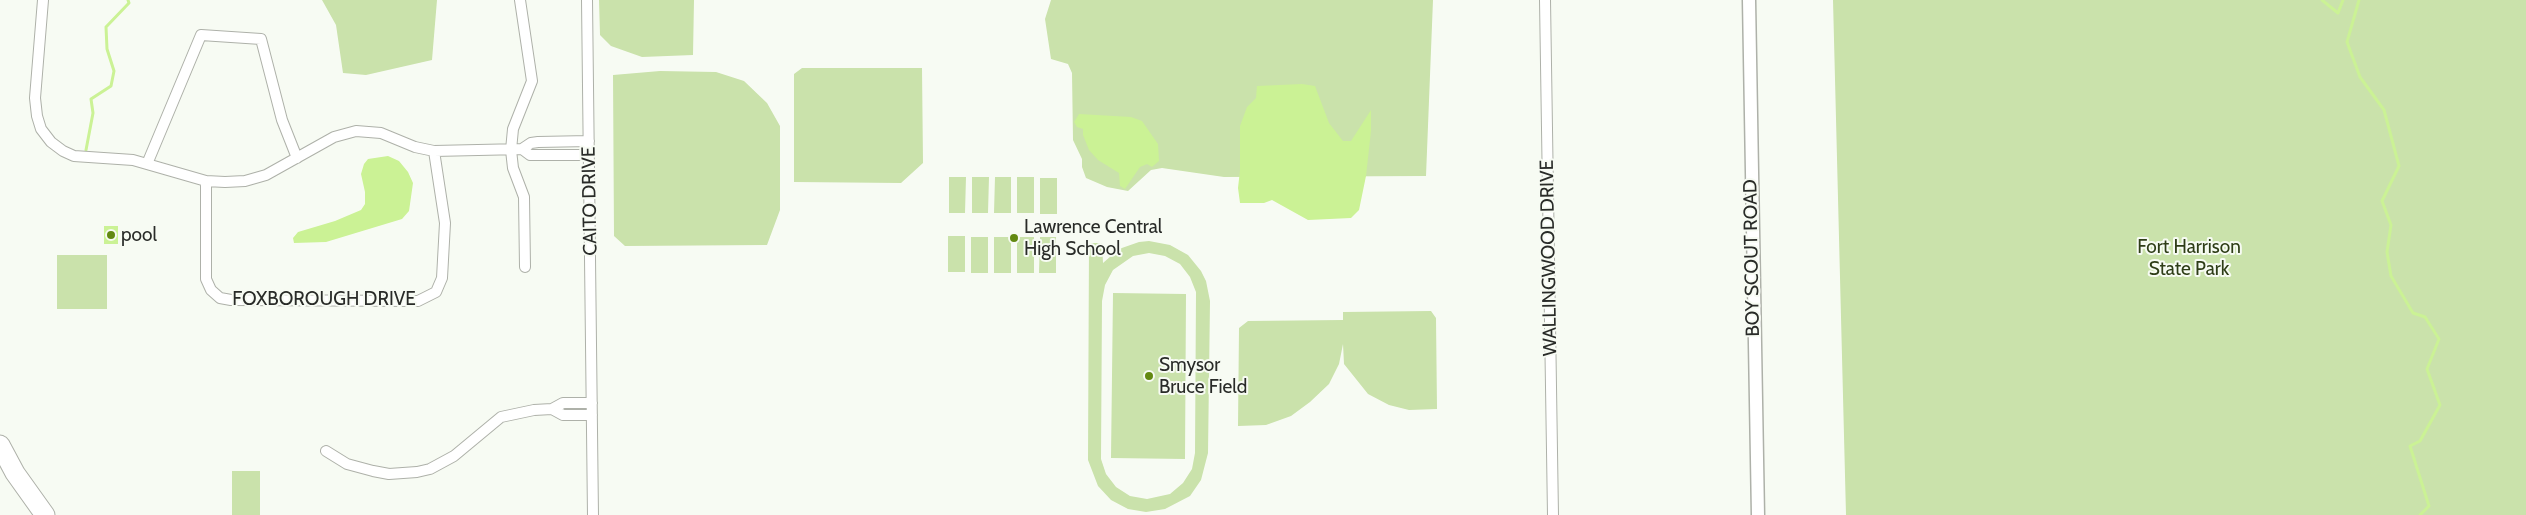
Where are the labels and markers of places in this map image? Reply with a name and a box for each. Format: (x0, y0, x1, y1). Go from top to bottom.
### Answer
place label: Lawrence Central High School (1024, 216, 1162, 260)
place label: pool (121, 224, 157, 246)
marker: pool (105, 229, 117, 241)
marker: Lawrence Central High School (1008, 232, 1020, 244)
place label: Smysor Bruce Field (1159, 354, 1247, 398)
marker: Smysor Bruce Field (1143, 370, 1155, 382)

